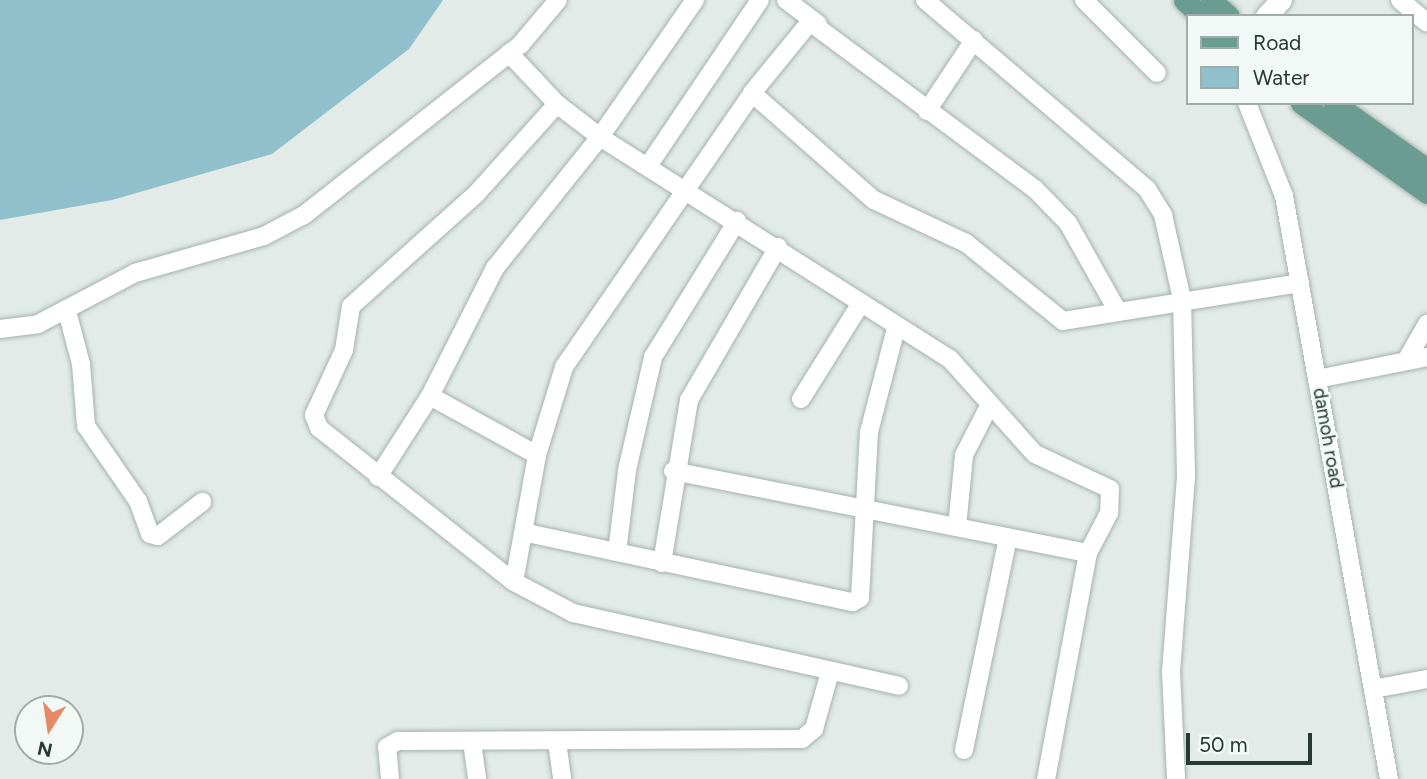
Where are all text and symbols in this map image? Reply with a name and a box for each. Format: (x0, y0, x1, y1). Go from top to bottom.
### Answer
legend (1186, 14, 1413, 105)
text: Road (1253, 30, 1301, 55)
text: Water (1253, 65, 1309, 90)
street label: damoh road (1308, 386, 1348, 490)
north arrow (14, 695, 84, 765)
scale bar (1189, 720, 1315, 764)
text: 50 m (1199, 732, 1248, 757)
text: N (35, 736, 55, 762)

